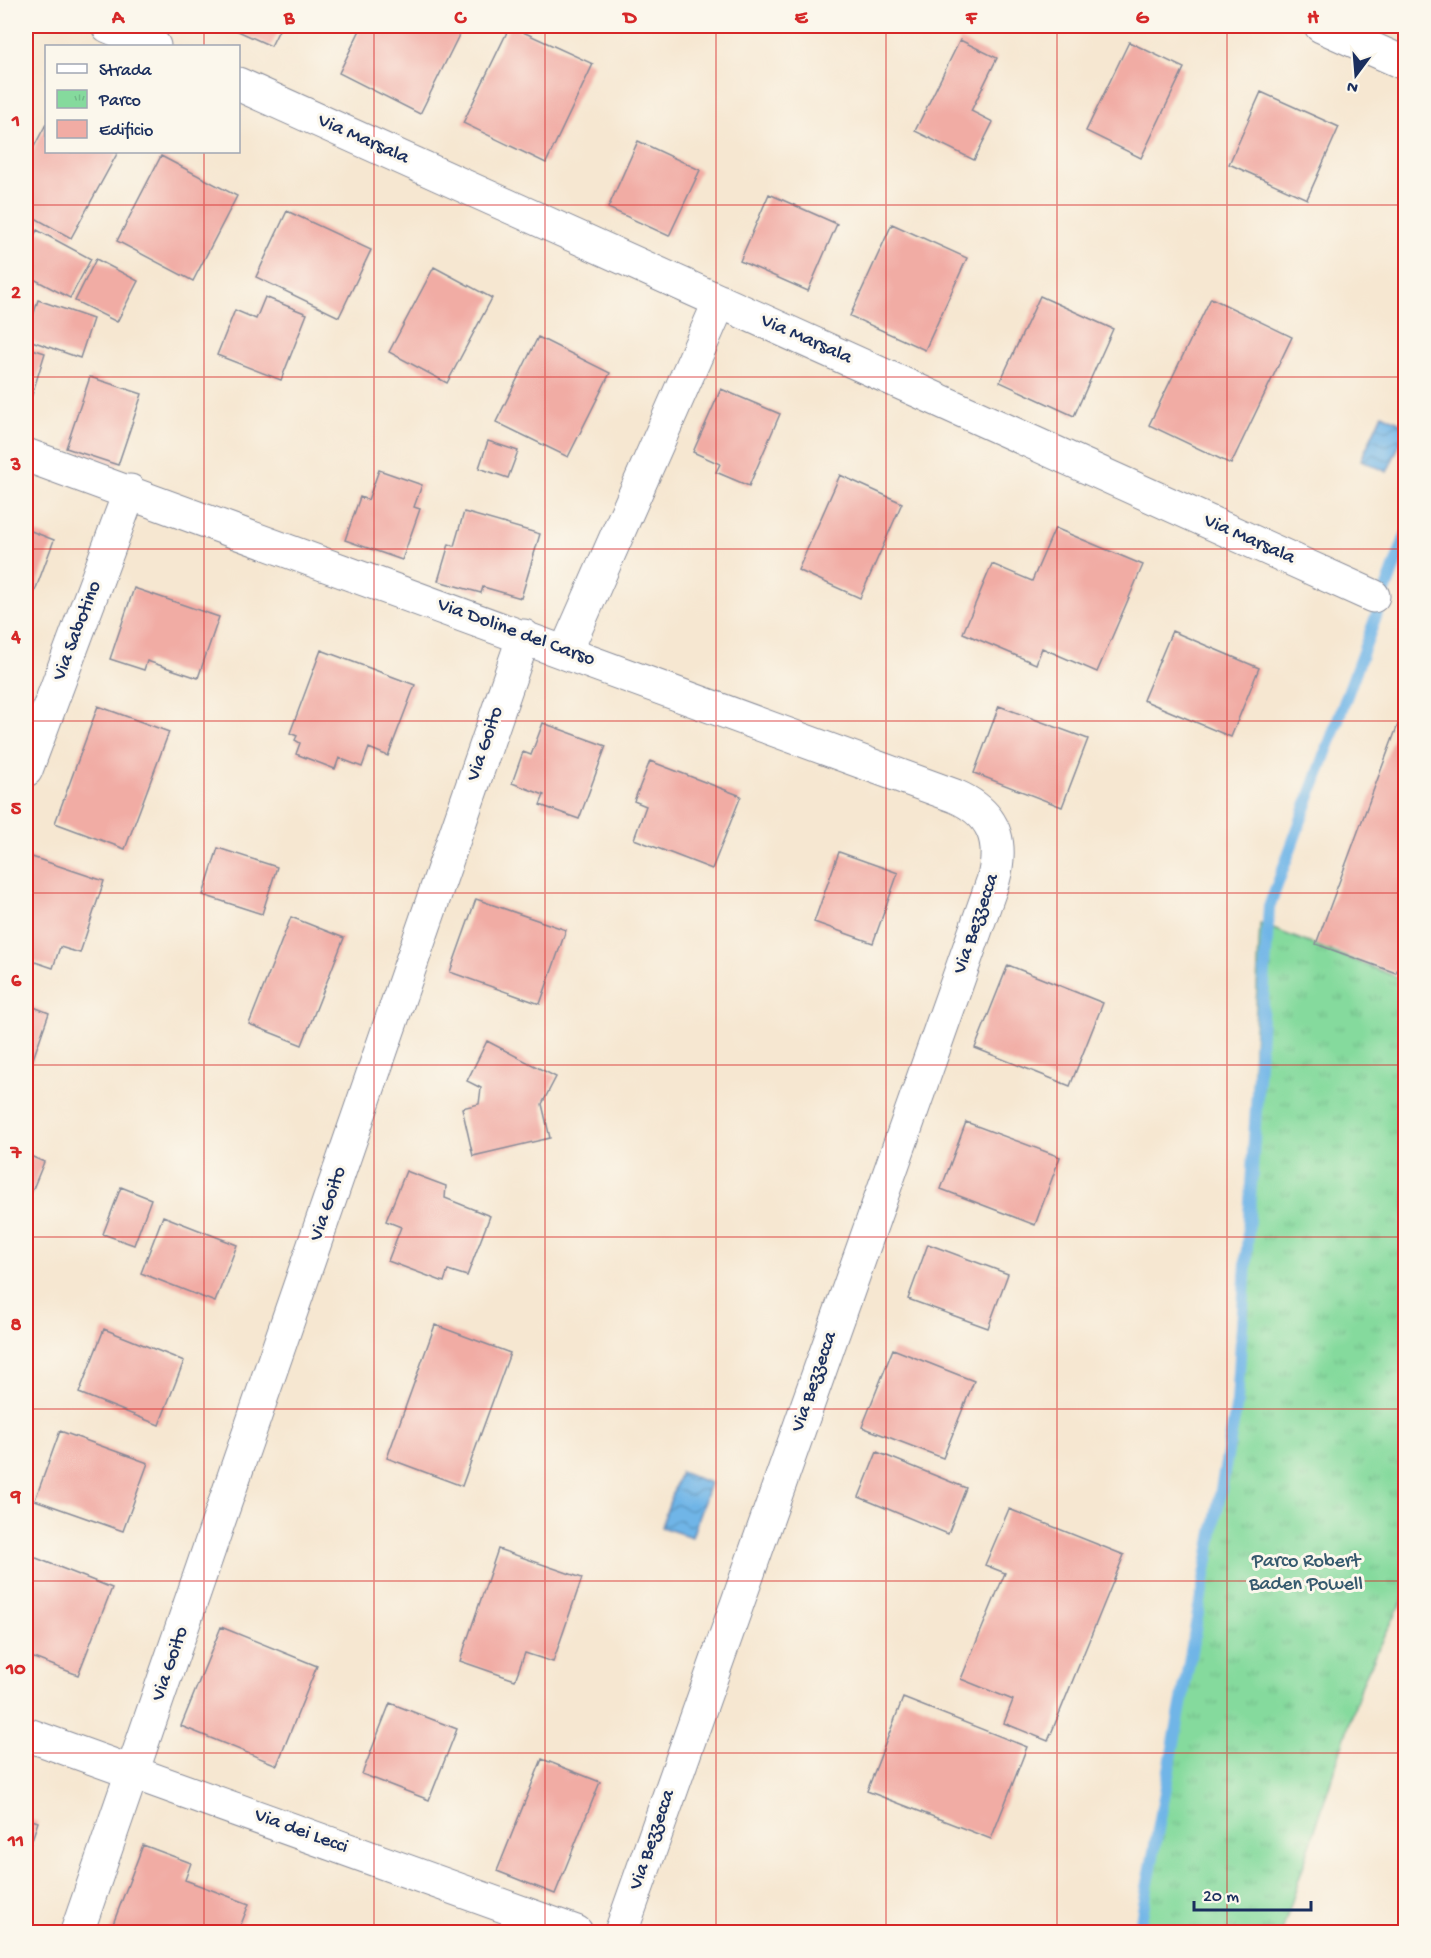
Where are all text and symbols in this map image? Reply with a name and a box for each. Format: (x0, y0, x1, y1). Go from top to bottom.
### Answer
text: A (111, 8, 126, 31)
text: B (283, 8, 295, 31)
text: C (454, 8, 468, 31)
text: D (621, 8, 637, 31)
text: E (795, 8, 809, 31)
text: F (965, 8, 978, 31)
text: G (1136, 8, 1150, 31)
text: H (1307, 8, 1319, 31)
legend (45, 45, 240, 153)
north arrow (1326, 45, 1386, 105)
text: Strada (99, 61, 153, 82)
text: N (1345, 75, 1360, 97)
text: Parco (98, 91, 141, 112)
street label: Via Marsala (313, 109, 413, 171)
text: 1 (11, 111, 20, 134)
text: Edificio (99, 121, 153, 142)
text: 2 (11, 283, 21, 306)
street label: Via Marsala (756, 309, 856, 371)
text: 3 (10, 455, 21, 478)
street label: Via Marsala (1199, 509, 1299, 571)
street label: Via Sabotino (48, 578, 108, 685)
street label: Via Doline del Carso (433, 593, 598, 672)
text: 4 (10, 627, 21, 650)
street label: Via Goito (462, 704, 509, 785)
text: 5 (11, 799, 22, 822)
street label: Via Bezzecca (949, 870, 1005, 978)
text: 6 (11, 971, 22, 994)
text: 7 (10, 1143, 23, 1166)
street label: Via Goito (305, 1164, 352, 1245)
text: 8 (11, 1315, 22, 1338)
street label: Via Bezzecca (787, 1328, 843, 1436)
text: 9 (10, 1487, 21, 1510)
park label: Parco Robert Baden Powell (1248, 1551, 1363, 1597)
street label: Via Goito (147, 1624, 194, 1705)
text: 10 (5, 1659, 26, 1682)
street label: Via Bezzecca (625, 1786, 681, 1894)
street label: Via dei Lecci (250, 1804, 351, 1860)
text: 11 (7, 1831, 24, 1854)
scale bar (1194, 1874, 1311, 1912)
text: 20 m (1203, 1887, 1239, 1908)

